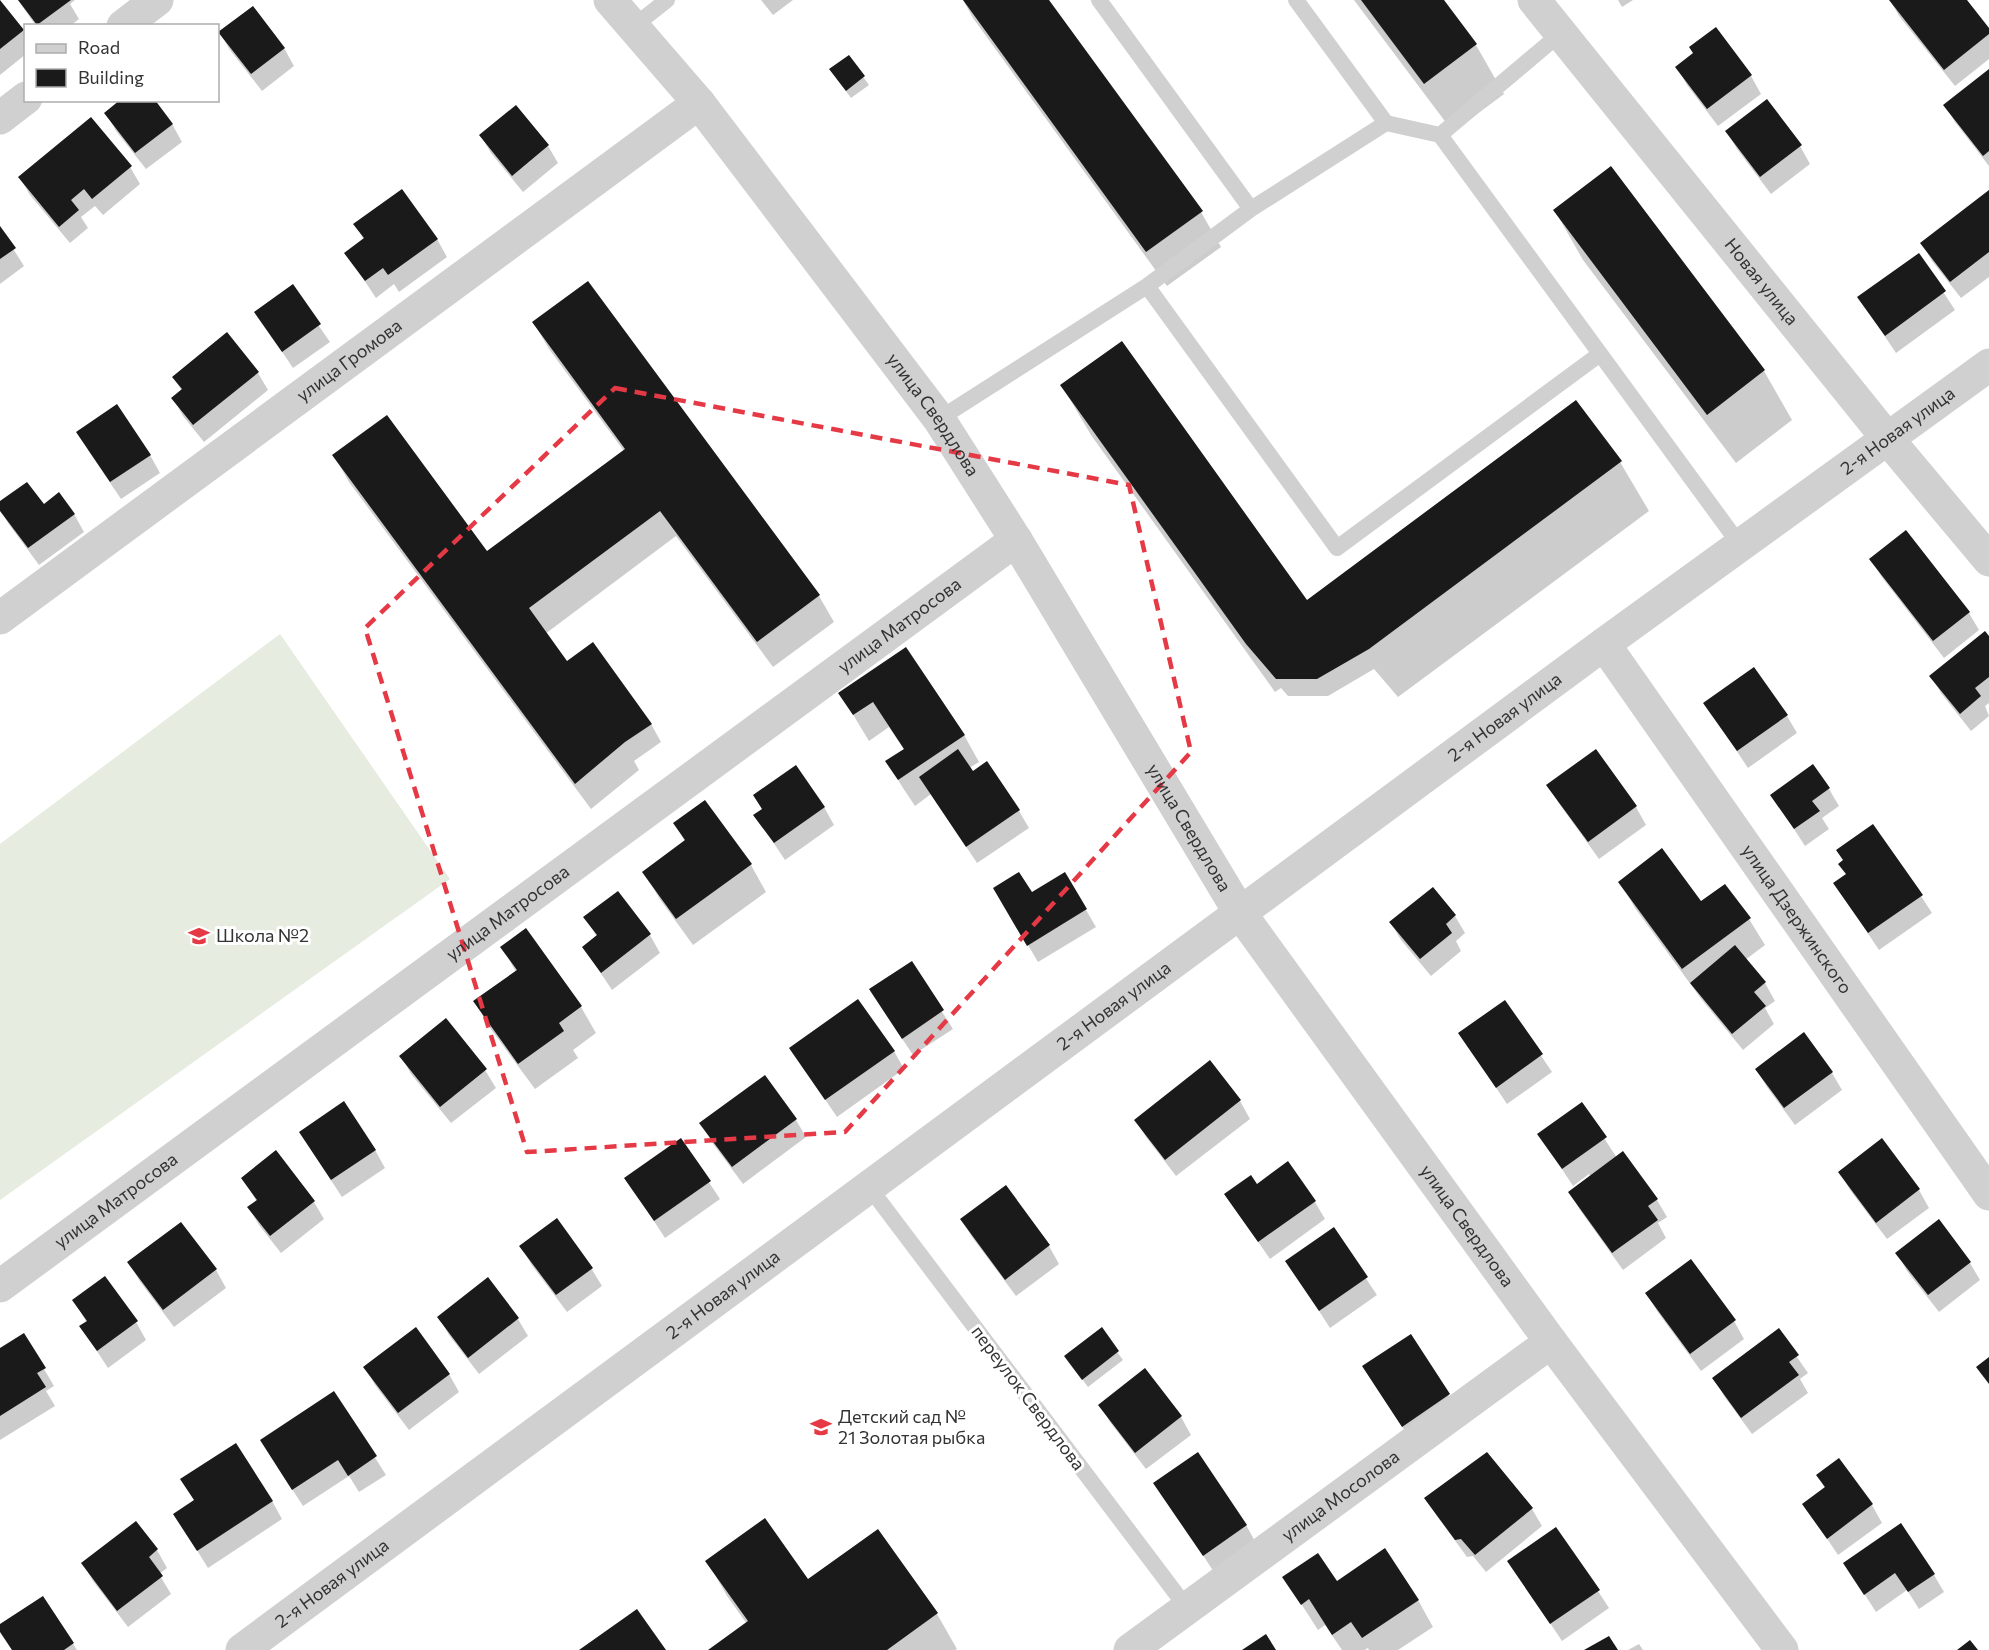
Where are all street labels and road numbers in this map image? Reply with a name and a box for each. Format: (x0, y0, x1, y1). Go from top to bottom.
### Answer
street label: Новая улица (1720, 233, 1804, 329)
street label: улица Громова (292, 314, 406, 406)
street label: улица Свердлова (883, 348, 984, 480)
street label: 2-я Новая улица (1836, 382, 1959, 479)
street label: улица Матросова (833, 572, 965, 677)
street label: 2-я Новая улица (1443, 667, 1565, 766)
street label: улица Свердлова (1143, 759, 1237, 895)
street label: улица Дзержинского (1738, 840, 1857, 998)
street label: улица Матросова (441, 860, 573, 965)
street label: 2-я Новая улица (1052, 956, 1175, 1054)
street label: улица Матросова (50, 1147, 181, 1252)
street label: улица Свердлова (1416, 1160, 1519, 1291)
street label: 2-я Новая улица (661, 1245, 784, 1343)
street label: переулок Свердлова (967, 1321, 1090, 1474)
street label: улица Мосолова (1277, 1445, 1403, 1545)
street label: 2-я Новая улица (270, 1533, 393, 1632)

